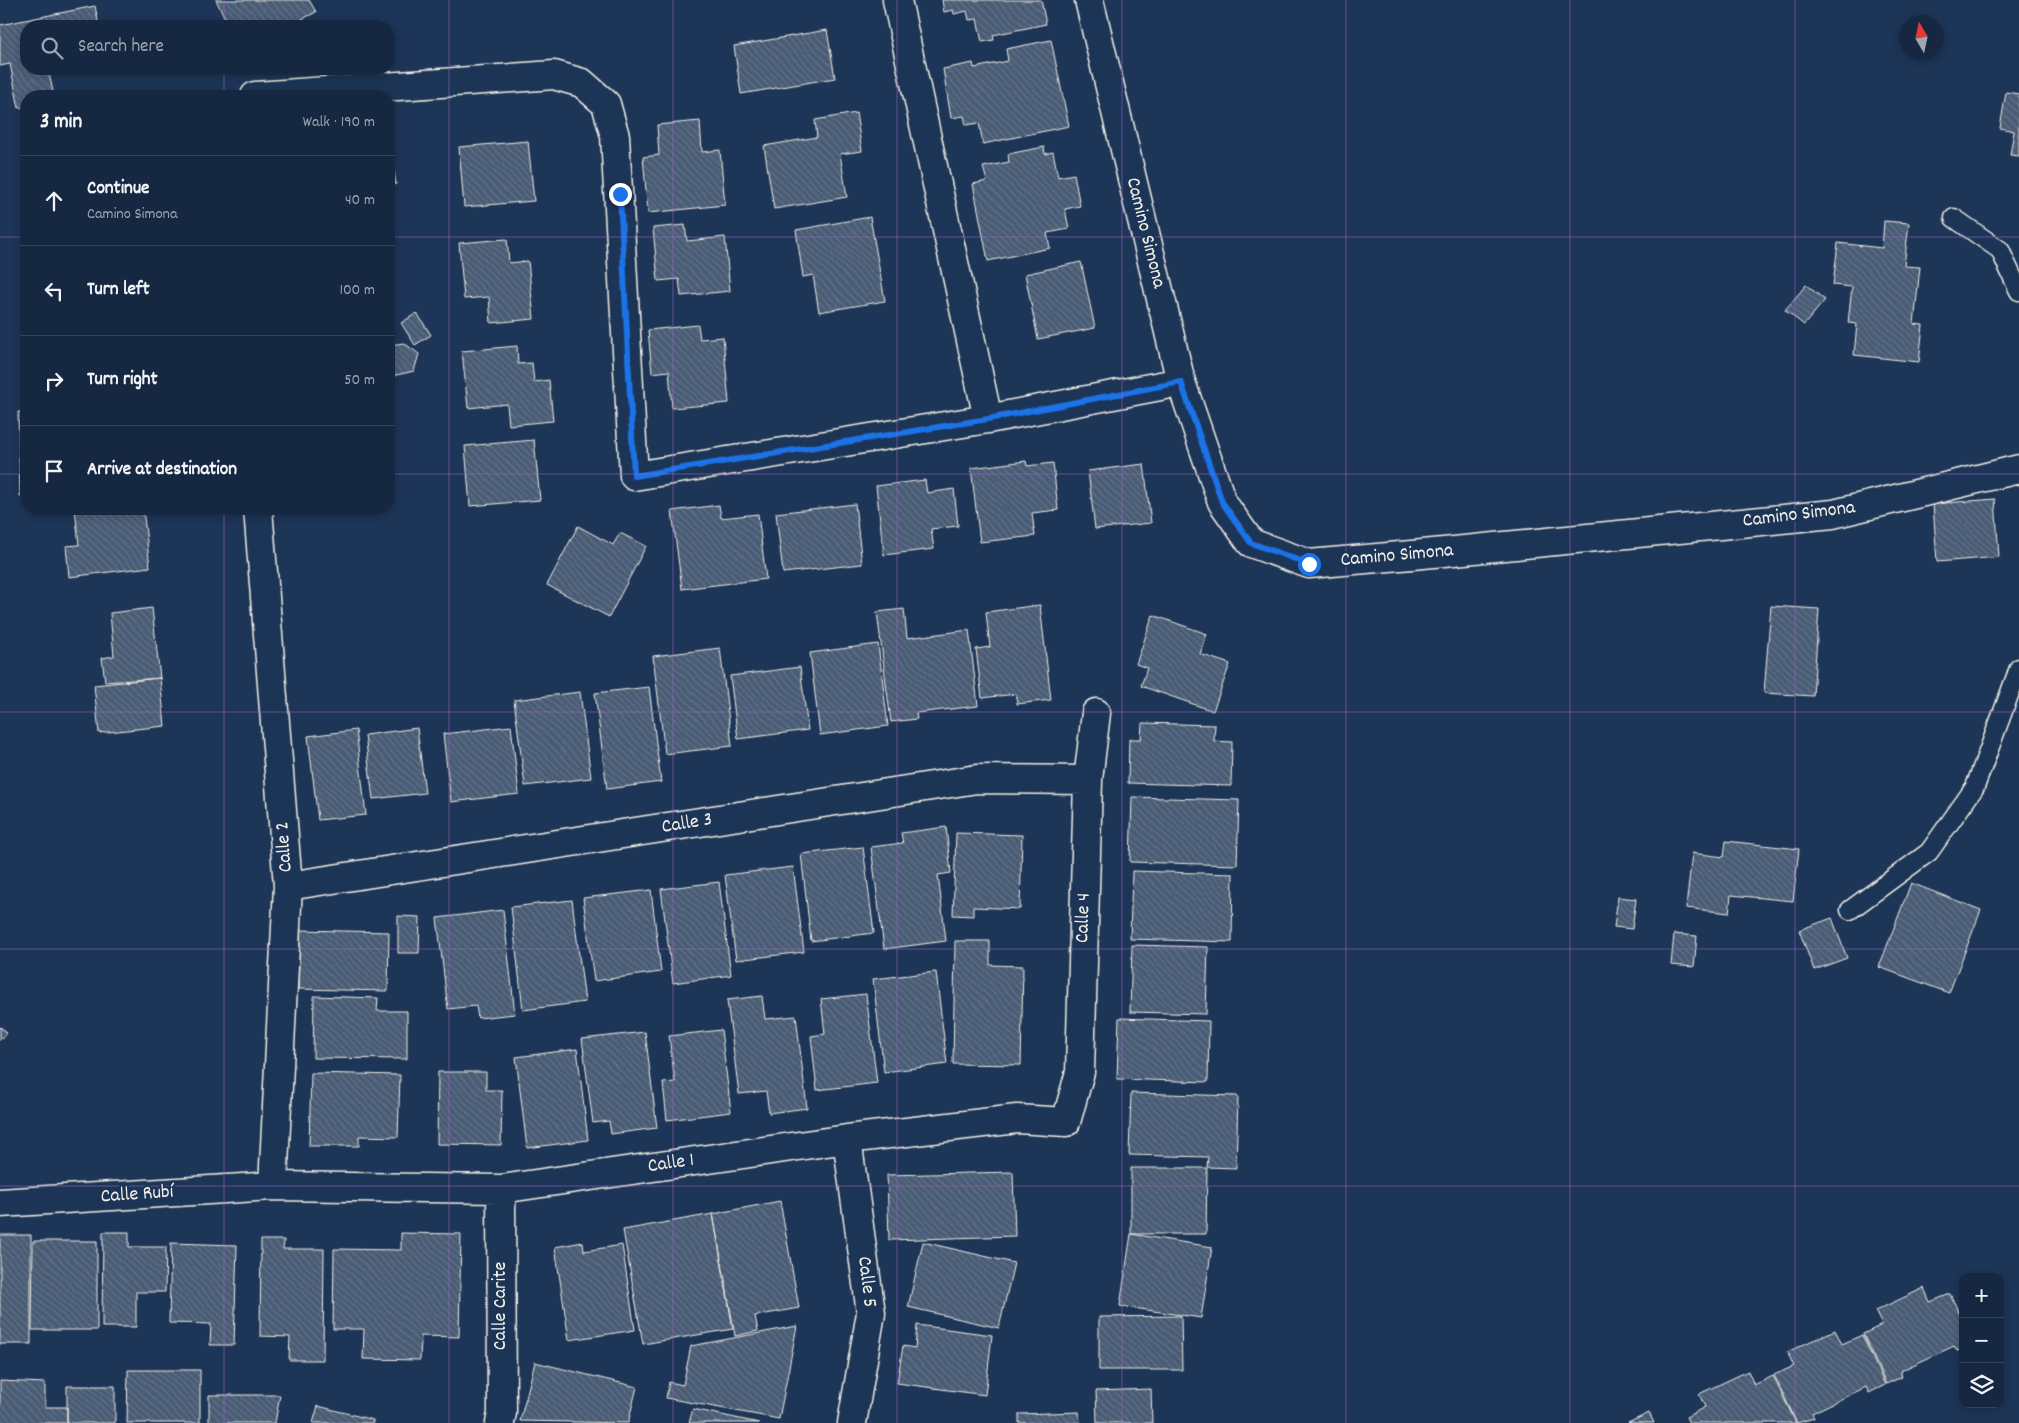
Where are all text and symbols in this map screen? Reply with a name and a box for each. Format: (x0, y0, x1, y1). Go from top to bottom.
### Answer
north arrow (1899, 15, 1944, 60)
search box (20, 20, 395, 75)
icon: search (38, 34, 66, 62)
text: Search here (78, 34, 164, 61)
text: 3 min (40, 108, 82, 138)
text: Walk · 190 m (303, 111, 375, 134)
street label: Camino Simona (1118, 175, 1172, 292)
text: Continue (87, 176, 149, 203)
route end (609, 183, 632, 206)
icon: ahead (40, 187, 68, 215)
text: 40 m (345, 189, 375, 212)
text: Camino Simona (87, 203, 178, 226)
icon: left (40, 277, 68, 305)
text: Turn left (87, 277, 150, 304)
text: 100 m (339, 279, 375, 302)
icon: right (40, 367, 68, 395)
text: Turn right (87, 367, 158, 394)
text: 50 m (344, 369, 375, 392)
icon: arrive (40, 457, 68, 485)
text: Arrive at destination (87, 457, 237, 484)
street label: Camino Simona (1741, 494, 1857, 536)
street label: Camino Simona (1339, 537, 1455, 575)
route start (1298, 553, 1321, 576)
street label: Calle 3 (660, 806, 714, 842)
street label: Calle 2 (269, 821, 301, 873)
street label: Calle 4 (1069, 892, 1099, 944)
street label: Calle 1 (646, 1147, 696, 1181)
street label: Calle Rubí (100, 1178, 176, 1212)
street label: Calle 5 (849, 1255, 883, 1309)
street label: Calle Carite (487, 1261, 515, 1350)
map controls (1959, 1273, 2004, 1408)
button: + (1959, 1273, 2004, 1318)
button: − (1959, 1318, 2004, 1363)
button: layers (1959, 1363, 2004, 1408)

